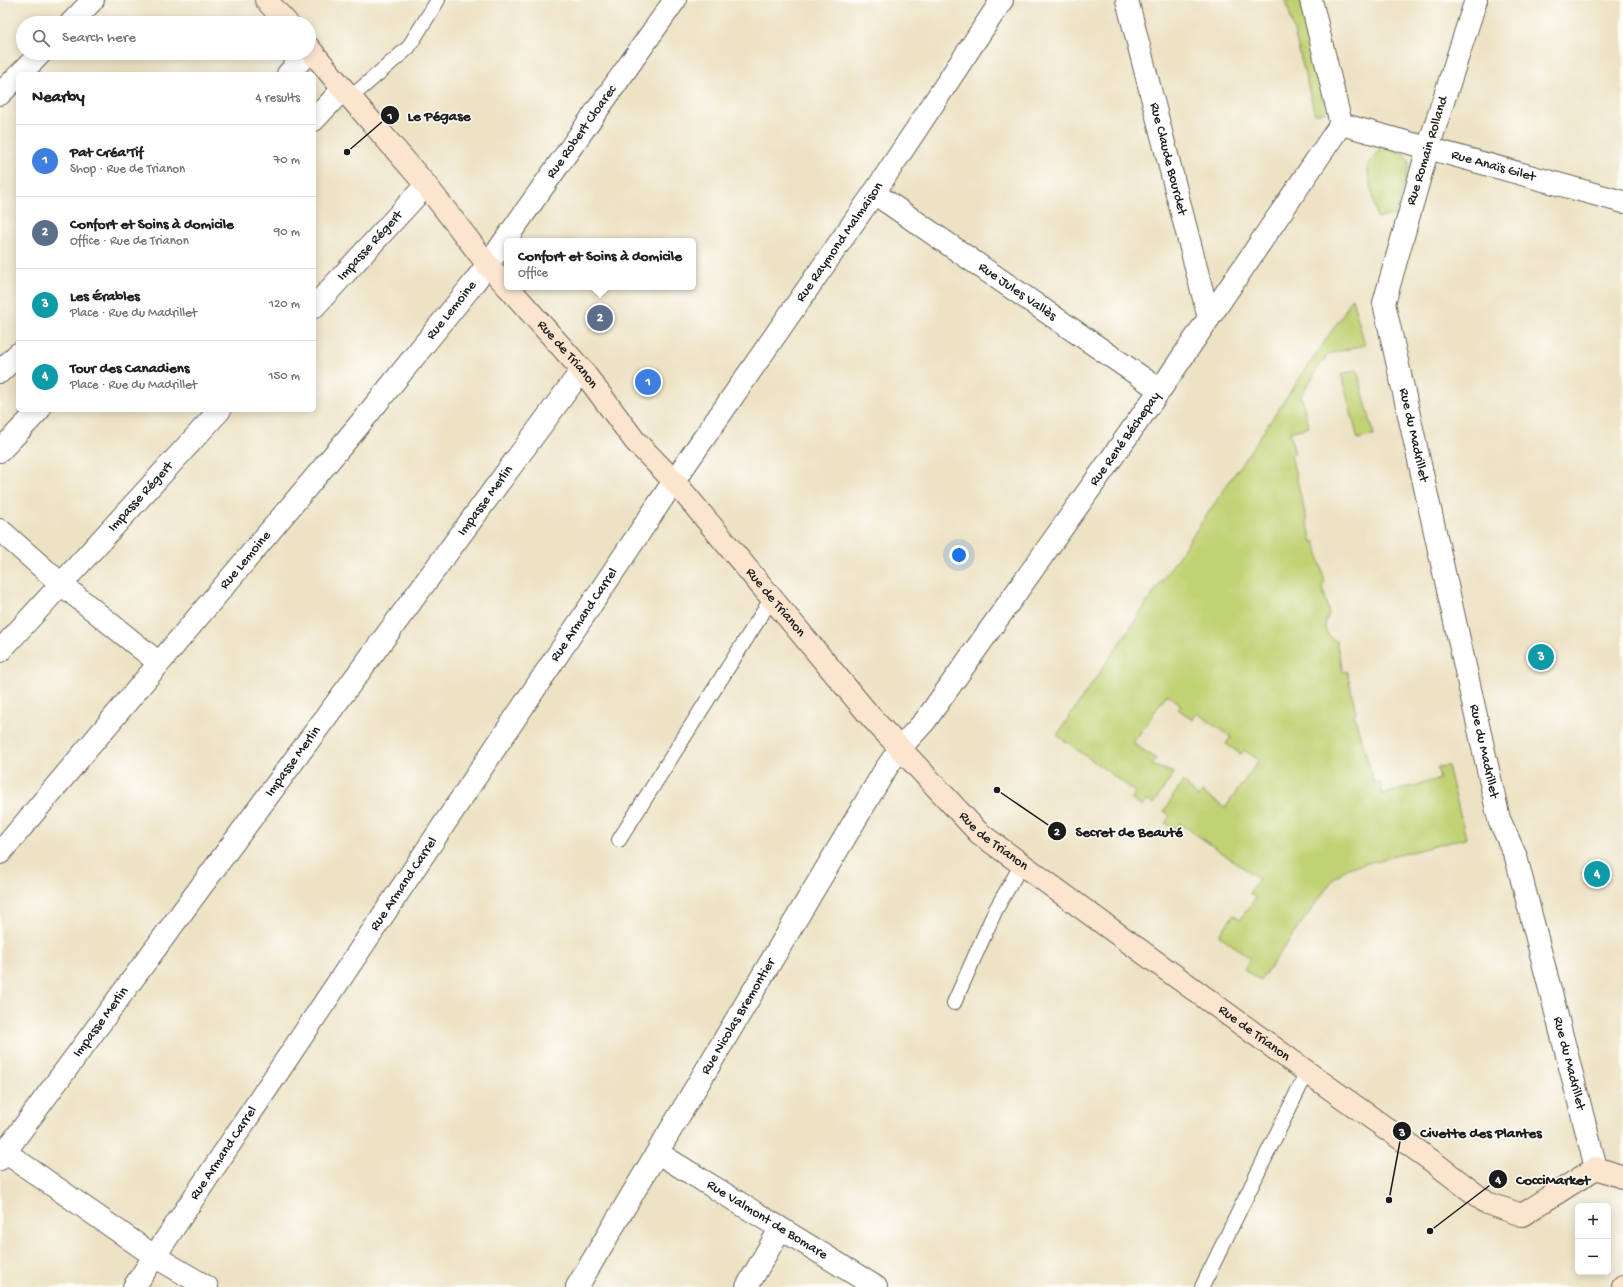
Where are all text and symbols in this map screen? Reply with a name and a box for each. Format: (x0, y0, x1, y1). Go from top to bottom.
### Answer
search box (16, 16, 316, 60)
icon: search (30, 27, 52, 49)
text: Search here (62, 29, 136, 47)
street label: Rue Robert Cloarec (543, 81, 621, 182)
text: Nearby (32, 88, 85, 108)
text: 4 results (256, 91, 300, 106)
street label: Rue Romain Rolland (1403, 93, 1453, 208)
street label: Rue Claude Bourdet (1145, 101, 1191, 218)
callout: Le Pégase (380, 102, 479, 129)
text: Le Pégase (408, 108, 472, 126)
text: 1 (387, 110, 393, 124)
text: Pat Créa'Tif (70, 144, 143, 162)
street label: Rue Anaïs Gilet (1449, 146, 1539, 186)
text: 1 (42, 153, 48, 168)
text: 70 m (274, 153, 300, 168)
text: Shop · Rue de Trianon (70, 162, 185, 177)
street label: Rue Raymond Malmaison (792, 179, 888, 305)
street label: Impasse Régert (334, 206, 407, 285)
text: Confort et Soins à domicile (70, 216, 234, 234)
text: 2 (42, 225, 48, 240)
text: 90 m (274, 225, 300, 240)
text: Office · Rue de Trianon (70, 234, 189, 249)
popup (504, 238, 696, 290)
text: Confort et Soins à domicile (518, 248, 682, 266)
street label: Rue Jules Vallès (975, 259, 1060, 325)
text: Office (518, 266, 548, 281)
street label: Rue Lemoine (423, 277, 481, 343)
text: Les Érables (70, 288, 140, 306)
text: 3 (42, 297, 48, 312)
text: 120 m (269, 297, 300, 312)
pin: 2 (587, 303, 613, 333)
text: Place · Rue du Madrillet (70, 306, 197, 321)
street label: Rue de Trianon (533, 317, 602, 392)
text: Tour des Canadiens (70, 360, 189, 378)
pin: 1 (635, 367, 661, 397)
text: 4 (42, 369, 48, 384)
text: 150 m (268, 369, 300, 384)
text: Place · Rue du Madrillet (70, 378, 197, 393)
street label: Rue du Madrillet (1395, 387, 1432, 485)
street label: Rue René Béchepay (1086, 388, 1165, 490)
street label: Impasse Régert (105, 457, 178, 535)
street label: Impasse Merlin (454, 462, 517, 539)
street label: Rue Lemoine (216, 527, 275, 593)
your location (949, 545, 969, 565)
street label: Rue Armand Carrel (547, 565, 622, 665)
street label: Rue de Trianon (742, 565, 809, 641)
pin: 3 (1528, 642, 1554, 672)
street label: Rue du Madrillet (1465, 703, 1503, 801)
street label: Impasse Merlin (262, 722, 325, 800)
street label: Rue de Trianon (955, 808, 1032, 875)
callout: Secret de Beauté (1047, 818, 1190, 845)
text: Secret de Beauté (1075, 824, 1184, 842)
text: 2 (1054, 826, 1060, 840)
street label: Rue Armand Carrel (366, 834, 441, 934)
pin: 4 (1584, 859, 1610, 889)
street label: Rue Nicolas Bremontier (697, 954, 780, 1078)
street label: Impasse Merlin (69, 983, 133, 1061)
street label: Rue de Trianon (1215, 1002, 1294, 1066)
street label: Rue du Madrillet (1549, 1015, 1590, 1113)
street label: Rue Armand Carrel (186, 1103, 261, 1203)
callout: Civette des Plantes (1392, 1118, 1550, 1145)
text: Civette des Plantes (1419, 1125, 1543, 1143)
text: 3 (1398, 1127, 1405, 1141)
callout: CocciMarket (1488, 1166, 1598, 1193)
text: CocciMarket (1515, 1172, 1592, 1190)
text: 4 (1494, 1174, 1501, 1188)
street label: Rue Valmont de Bomare (703, 1176, 831, 1264)
map controls (1575, 1203, 1611, 1275)
button: + (1575, 1203, 1611, 1239)
button: − (1575, 1239, 1611, 1275)

